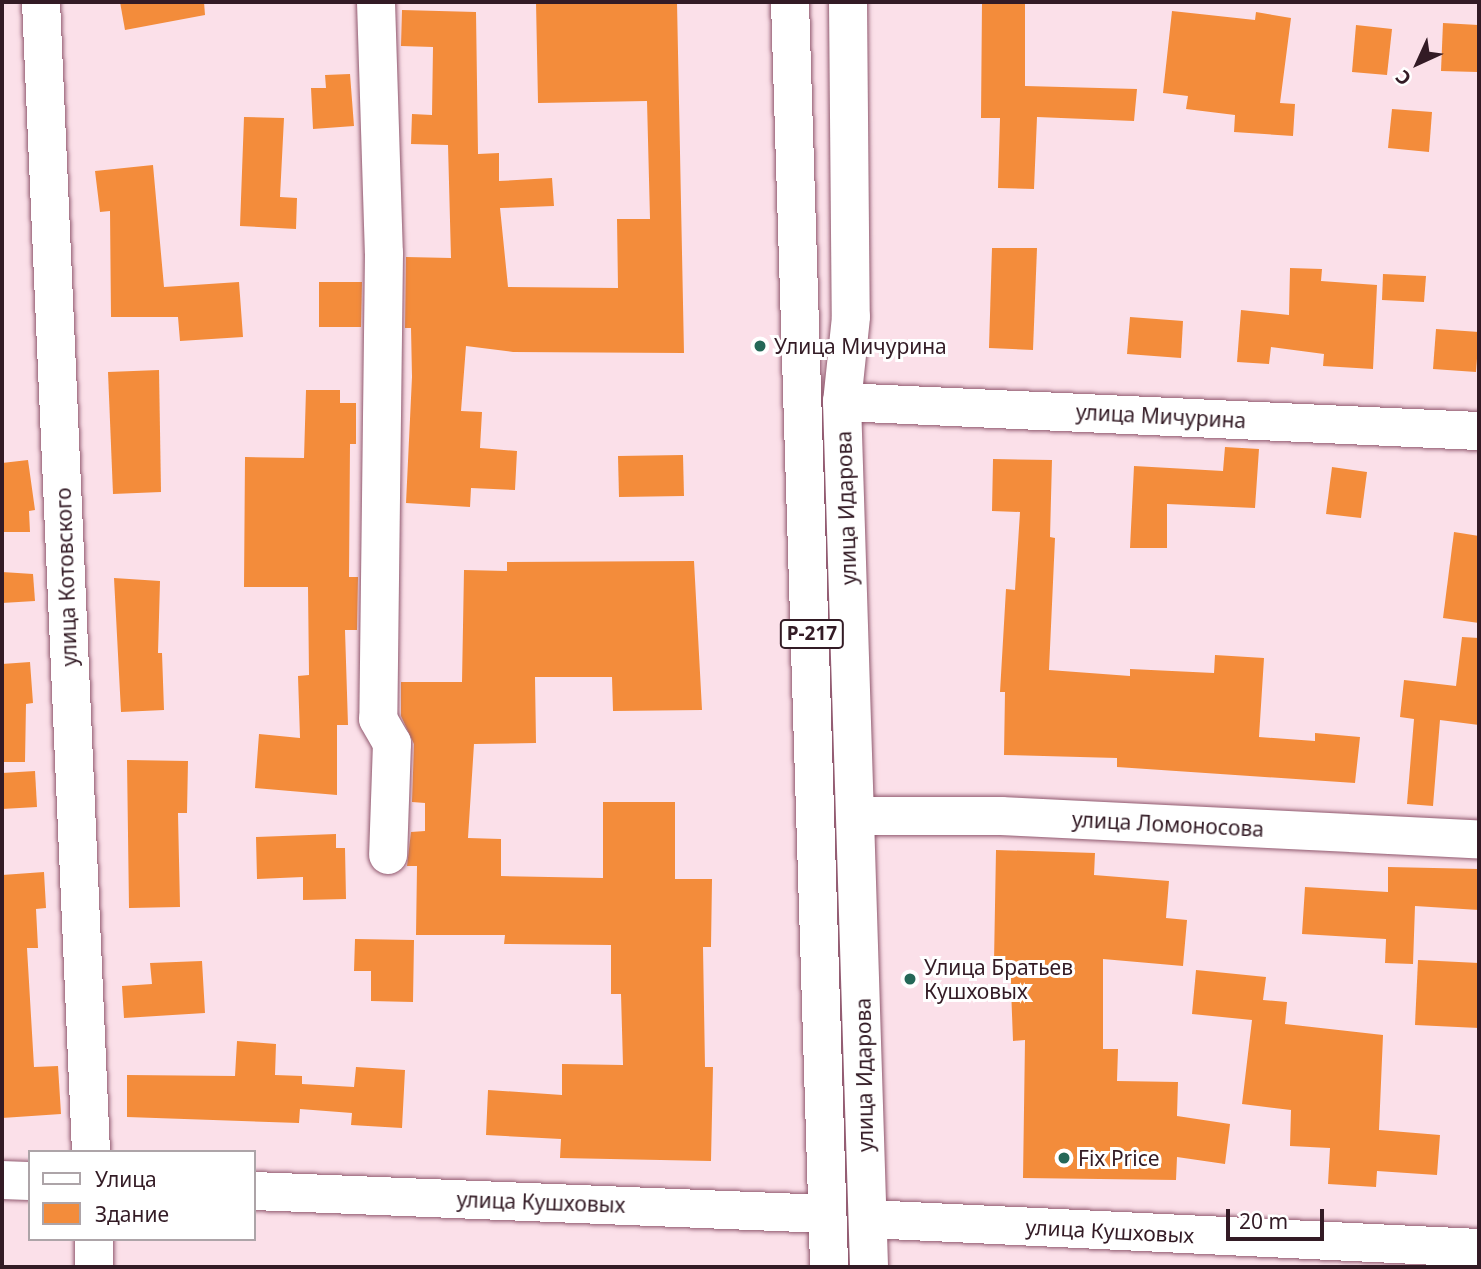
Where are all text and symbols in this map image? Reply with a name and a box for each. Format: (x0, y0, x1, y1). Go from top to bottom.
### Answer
north arrow (1383, 28, 1453, 98)
text: С (1390, 64, 1417, 91)
place label: Улица Мичурина (774, 333, 947, 359)
marker: Улица Мичурина (752, 338, 768, 354)
street label: улица Мичурина (1075, 399, 1247, 433)
street label: улица Идарова (831, 431, 861, 585)
street label: улица Котовского (50, 487, 82, 667)
road number: Р-217 (779, 618, 845, 650)
street label: улица Ломоносова (1071, 806, 1265, 842)
place label: Улица Братьев Кушховых (924, 954, 1073, 1004)
marker: Улица Братьев Кушховых (902, 971, 918, 987)
street label: улица Идарова (850, 998, 878, 1152)
place label: Fix Price (1078, 1145, 1160, 1171)
legend (28, 1150, 256, 1241)
marker: Fix Price (1056, 1150, 1072, 1166)
text: Улица (95, 1165, 157, 1193)
street label: улица Кушховых (456, 1186, 626, 1218)
scale bar (1229, 1196, 1327, 1240)
text: Здание (95, 1200, 169, 1228)
text: 20 m (1239, 1207, 1288, 1235)
street label: улица Кушховых (1025, 1214, 1195, 1248)

